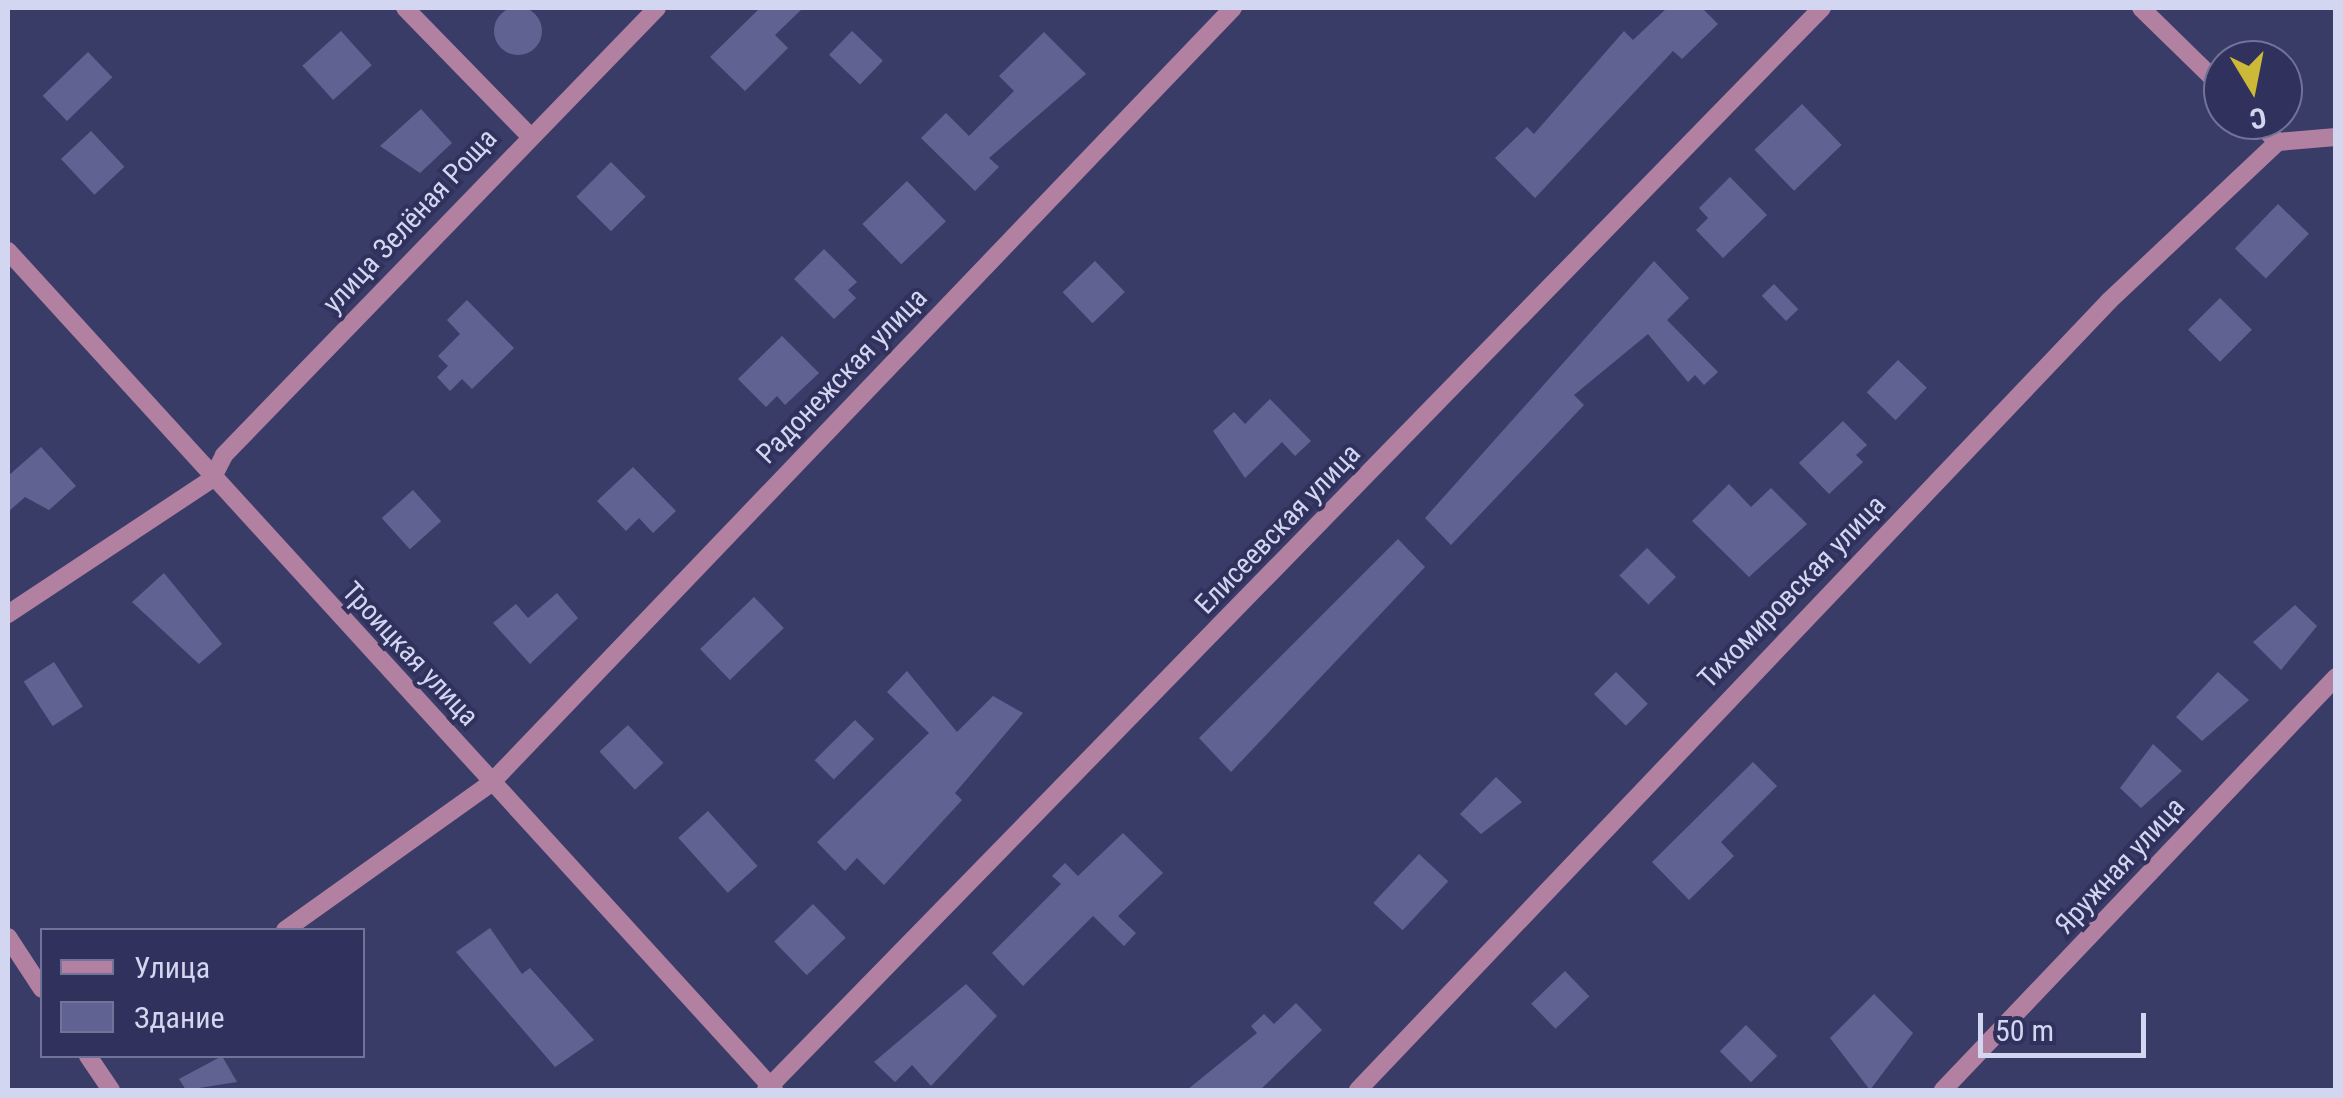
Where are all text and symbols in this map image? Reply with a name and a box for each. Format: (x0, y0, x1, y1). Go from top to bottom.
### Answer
north arrow (2203, 40, 2303, 140)
text: С (2247, 100, 2269, 136)
street label: улица Зелёная Роща (316, 122, 504, 320)
street label: Радонежская улица (750, 281, 934, 471)
street label: Елисеевская улица (1188, 437, 1368, 621)
street label: Тихомировская улица (1691, 489, 1893, 695)
street label: Троицкая улица (335, 575, 485, 733)
street label: Яружная улица (2048, 791, 2192, 941)
legend (40, 928, 365, 1058)
text: Улица (134, 950, 210, 985)
scale bar (1983, 993, 2150, 1055)
text: Здание (134, 1000, 225, 1035)
text: 50 m (1995, 1013, 2054, 1048)

